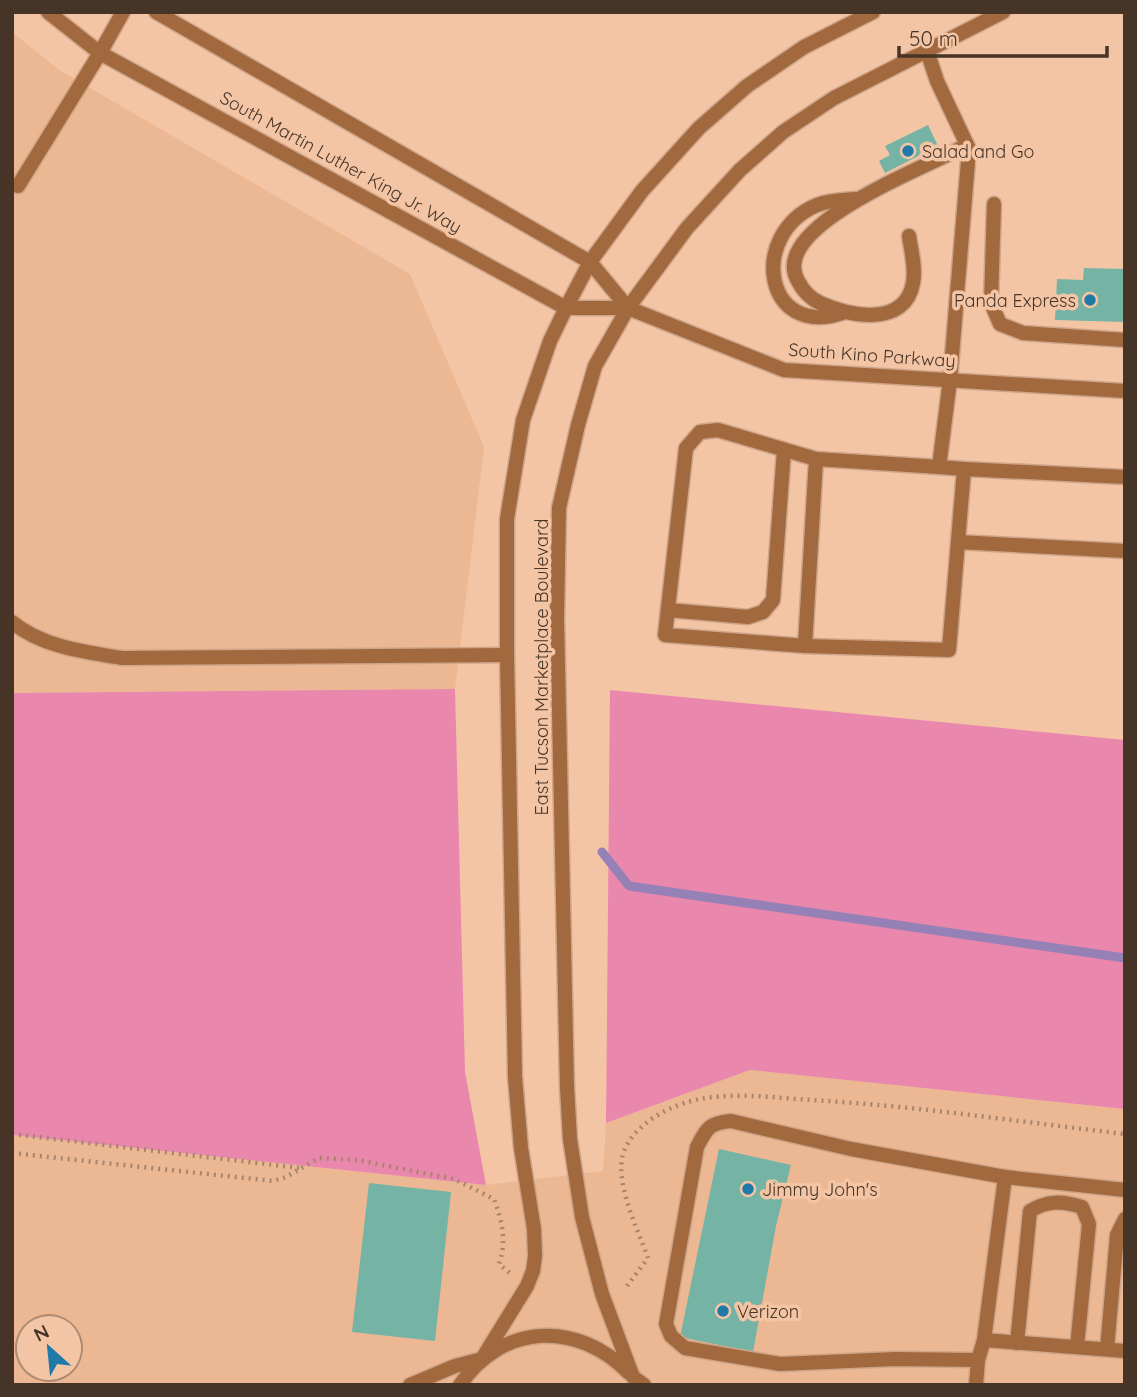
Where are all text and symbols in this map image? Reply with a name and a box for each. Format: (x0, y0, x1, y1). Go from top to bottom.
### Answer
scale bar (899, 14, 1107, 58)
text: 50 m (909, 25, 958, 51)
street label: South Martin Luther King Jr. Way (216, 86, 466, 238)
place label: Salad and Go (922, 140, 1034, 163)
marker: Salad and Go (900, 143, 916, 159)
place label: Panda Express (954, 289, 1076, 312)
marker: Panda Express (1082, 292, 1098, 308)
street label: South Kino Parkway (788, 338, 956, 372)
street label: East Tucson Marketplace Boulevard (530, 519, 553, 815)
place label: Jimmy John's (762, 1178, 878, 1201)
marker: Jimmy John's (740, 1181, 756, 1197)
place label: Verizon (737, 1300, 799, 1323)
marker: Verizon (715, 1303, 731, 1319)
north arrow (14, 1313, 84, 1383)
text: N (30, 1319, 53, 1347)

